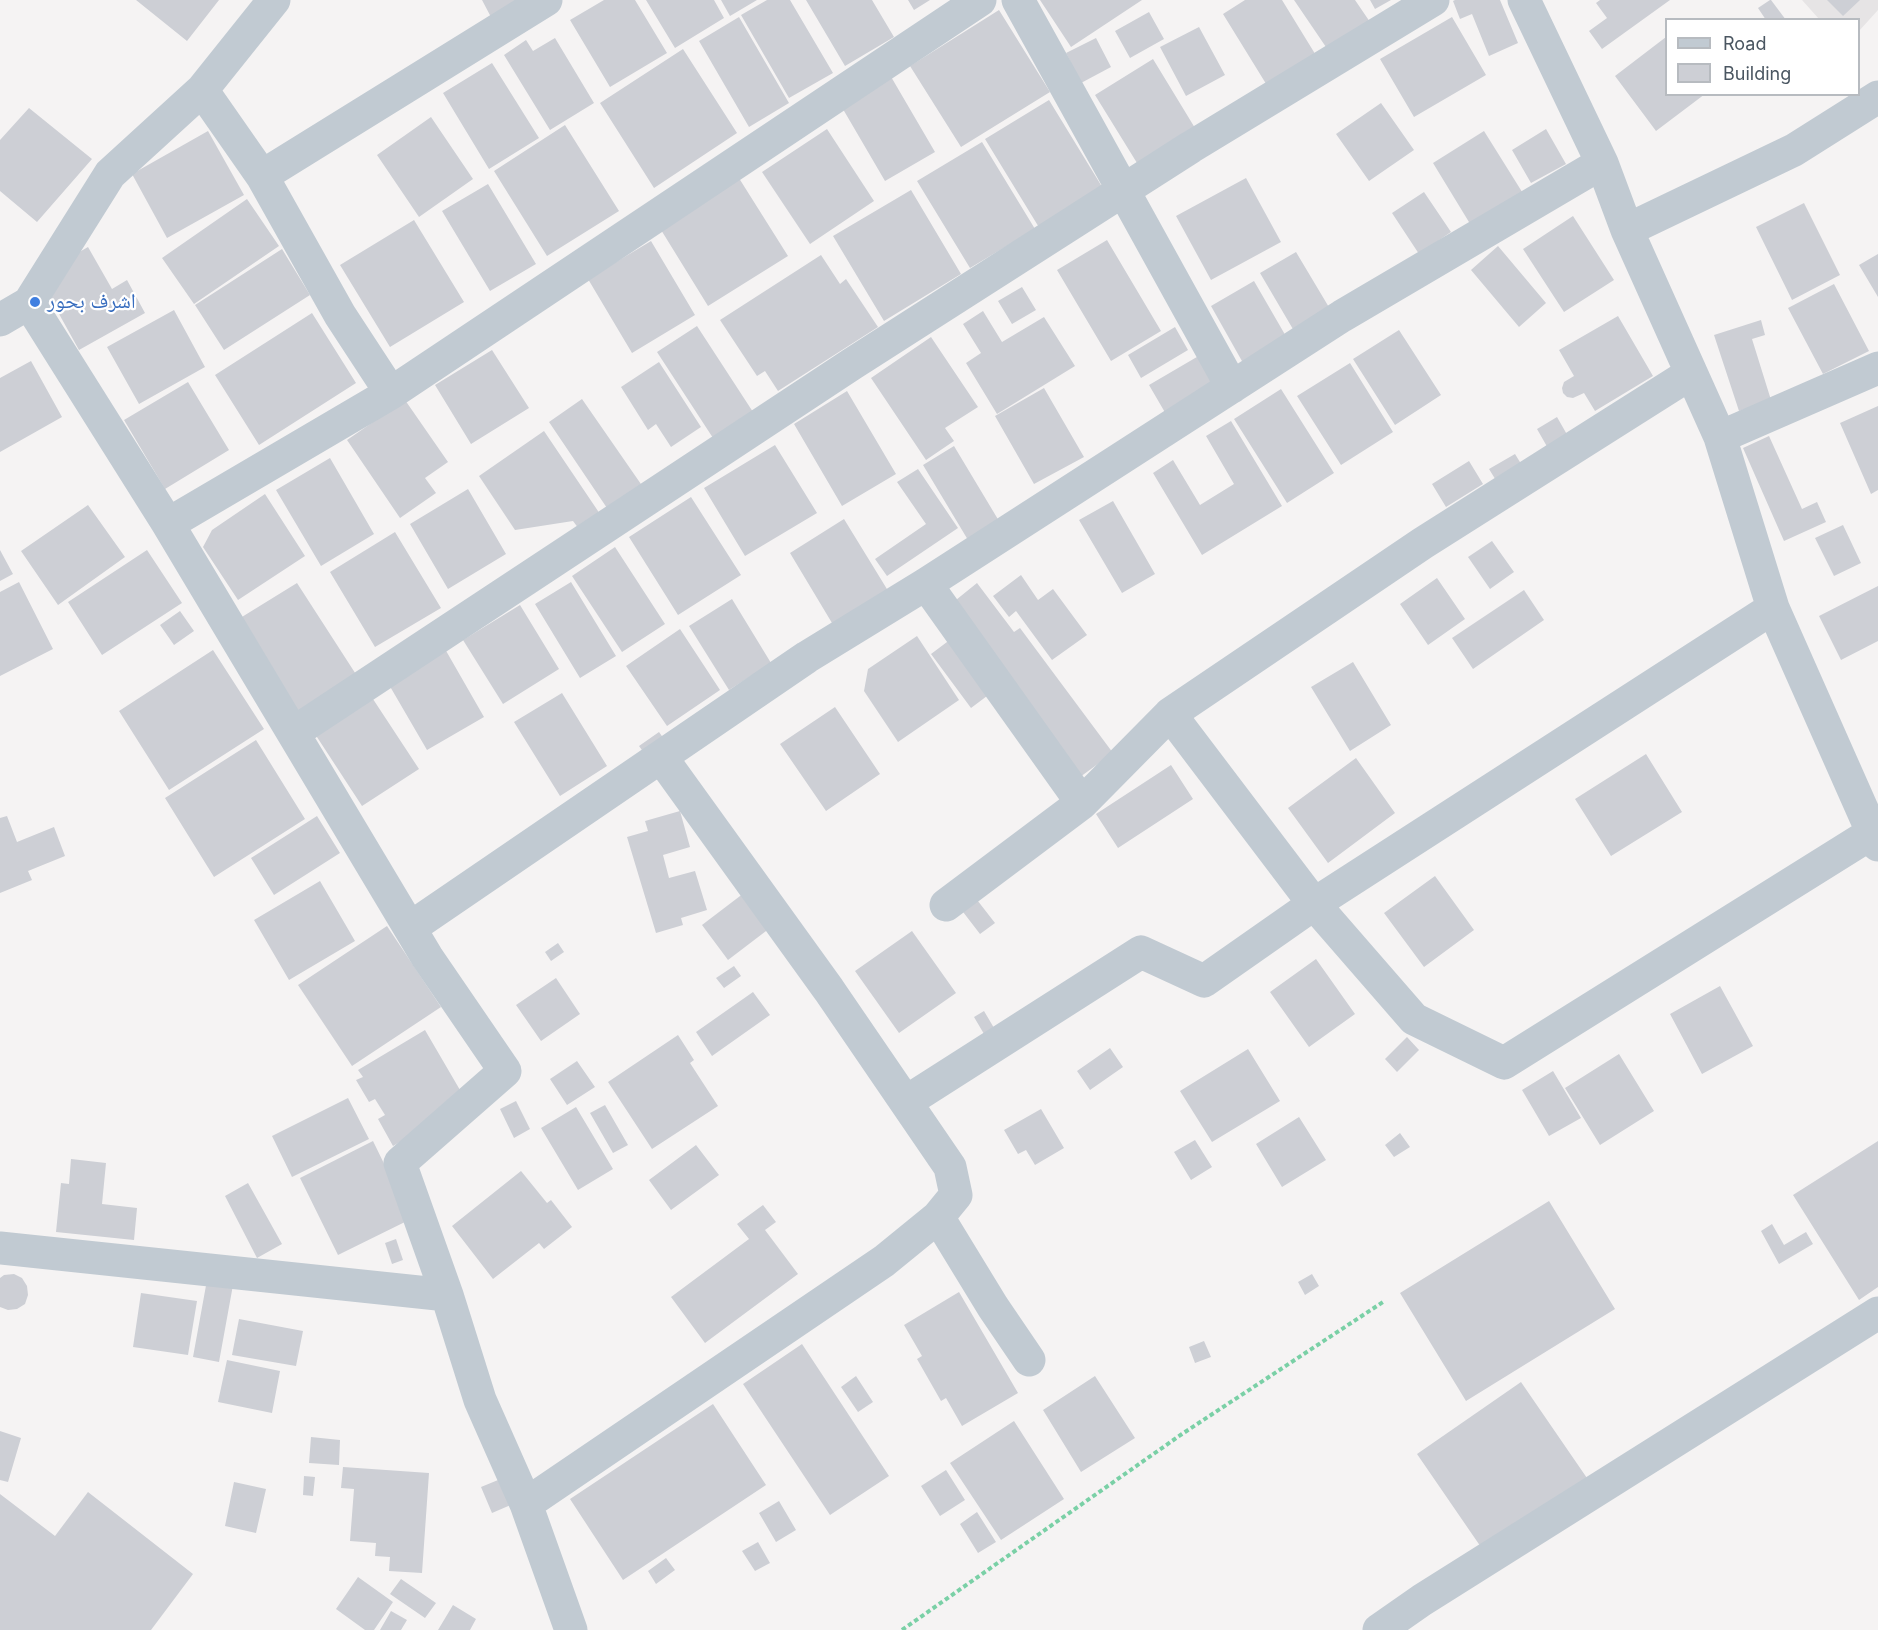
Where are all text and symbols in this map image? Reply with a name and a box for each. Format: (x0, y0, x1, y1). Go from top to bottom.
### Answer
legend (1665, 18, 1860, 96)
text: Road (1723, 33, 1766, 54)
text: Building (1723, 63, 1791, 84)
place label: اشرف بحور (47, 289, 136, 315)
marker: اشرف بحور (28, 295, 42, 309)

